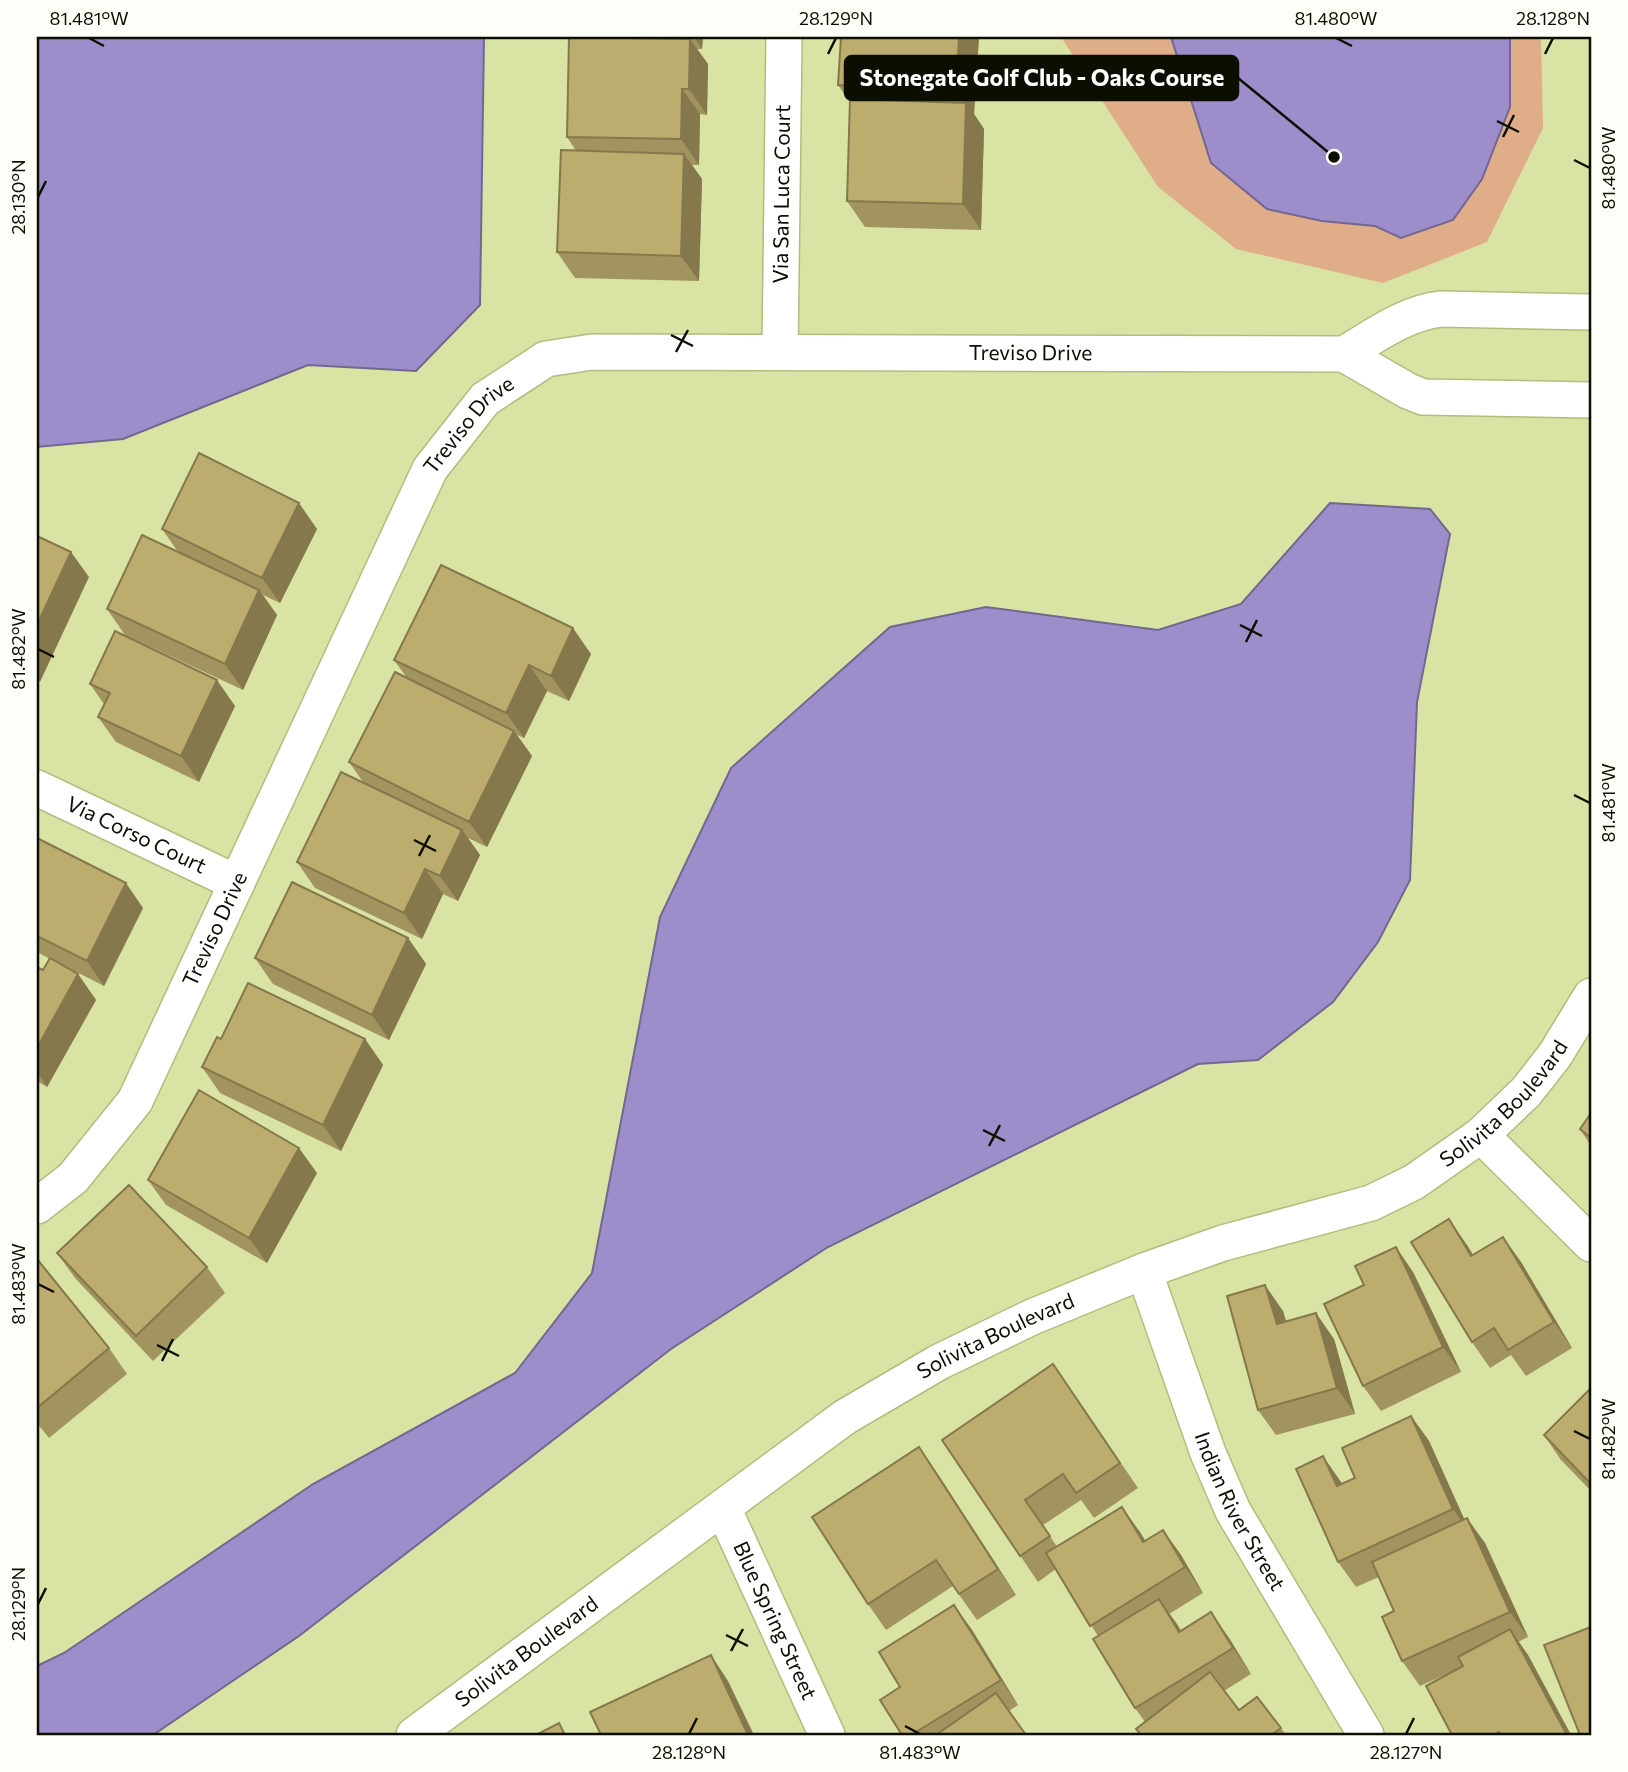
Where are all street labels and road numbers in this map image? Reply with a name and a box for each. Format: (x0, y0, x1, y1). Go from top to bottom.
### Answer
street label: Via San Luca Court (767, 104, 794, 284)
street label: Treviso Drive (969, 339, 1092, 364)
street label: Treviso Drive (417, 370, 518, 478)
street label: Via Corso Court (63, 790, 211, 878)
street label: Treviso Drive (176, 867, 251, 990)
street label: Solivita Boulevard (1434, 1035, 1572, 1171)
street label: Solivita Boulevard (912, 1287, 1078, 1383)
street label: Indian River Street (1190, 1428, 1291, 1595)
street label: Blue Spring Street (729, 1537, 823, 1703)
street label: Solivita Boulevard (449, 1590, 602, 1712)

